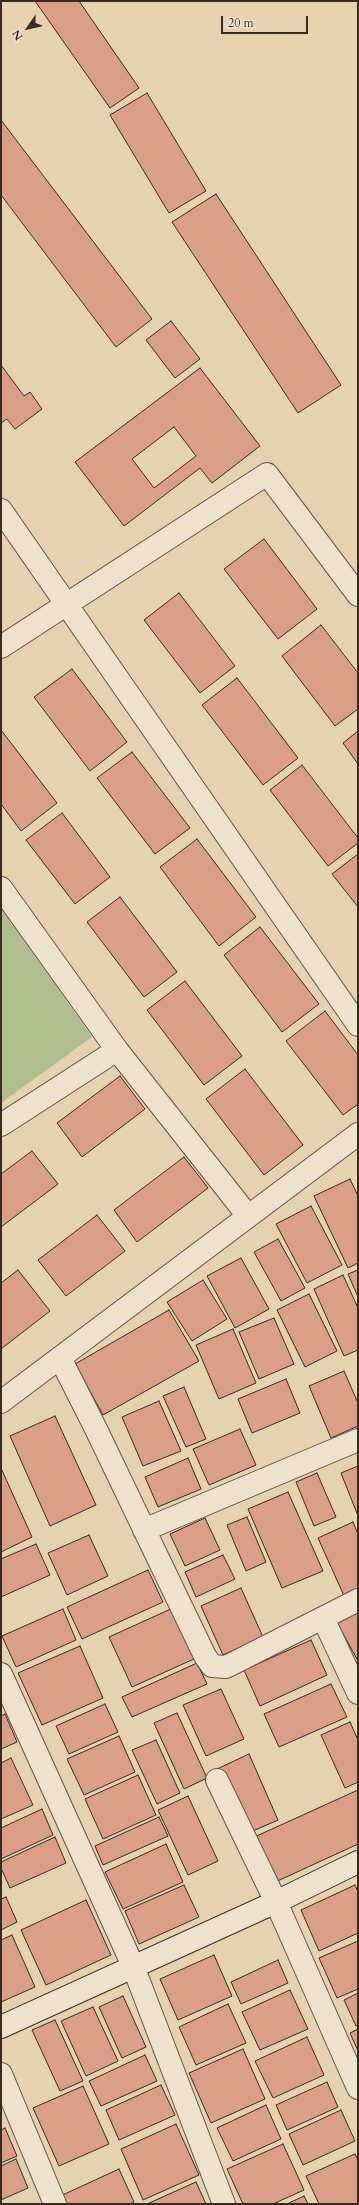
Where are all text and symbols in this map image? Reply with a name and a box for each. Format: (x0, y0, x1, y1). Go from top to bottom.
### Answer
north arrow (8, 8, 48, 48)
scale bar (223, 8, 310, 34)
text: 20 m (228, 15, 254, 31)
text: N (9, 27, 27, 43)

